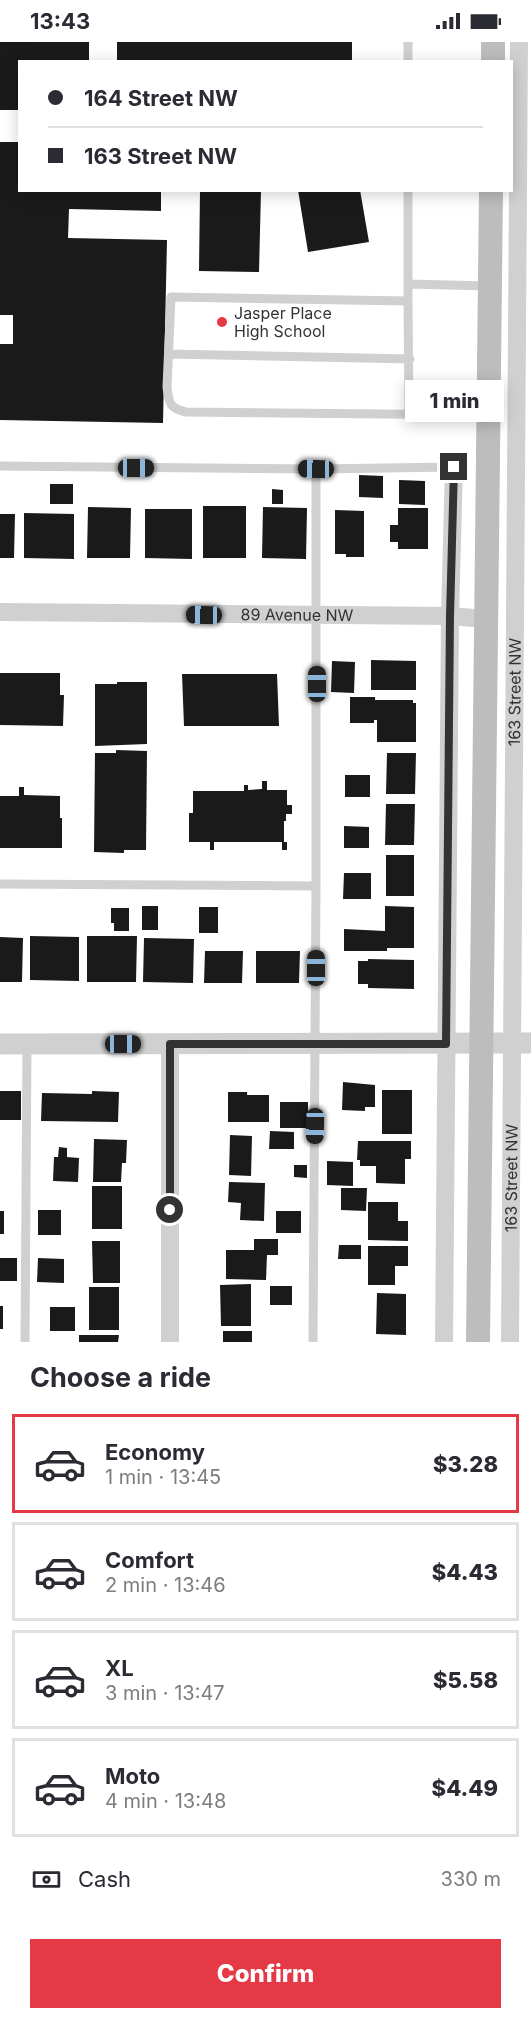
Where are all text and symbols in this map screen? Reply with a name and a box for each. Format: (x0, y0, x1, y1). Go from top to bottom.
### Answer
text: 13:43 (30, 8, 90, 34)
text: 164 Street NW (84, 85, 238, 111)
text: 163 Street NW (84, 143, 237, 169)
place label: Jasper Place High School (234, 303, 332, 341)
marker: Jasper Place High School (215, 315, 229, 329)
callout: 1 min (404, 380, 504, 422)
text: 1 min (429, 389, 480, 413)
route end (440, 453, 467, 480)
car (118, 459, 154, 477)
car (298, 460, 334, 478)
street label: 89 Avenue NW (240, 604, 354, 625)
car (186, 606, 222, 624)
street label: 163 Street NW (504, 638, 525, 746)
car (308, 666, 326, 702)
car (307, 950, 325, 986)
car (105, 1035, 141, 1053)
car (306, 1108, 324, 1144)
street label: 163 Street NW (501, 1124, 522, 1232)
route start (156, 1196, 183, 1223)
text: Choose a ride (30, 1361, 211, 1394)
icon: car (33, 1437, 87, 1491)
text: Economy (105, 1439, 205, 1465)
text: $3.28 (433, 1451, 498, 1477)
text: 1 min · 13:45 (105, 1465, 221, 1489)
icon: car (33, 1545, 87, 1599)
text: Comfort (105, 1547, 194, 1573)
text: $4.43 (432, 1559, 498, 1585)
text: 2 min · 13:46 (105, 1573, 226, 1597)
icon: car (33, 1653, 87, 1707)
text: XL (105, 1655, 134, 1681)
text: $5.58 (433, 1667, 498, 1693)
text: 3 min · 13:47 (105, 1681, 225, 1705)
icon: car (33, 1761, 87, 1815)
text: Moto (105, 1763, 160, 1789)
text: $4.49 (432, 1775, 498, 1801)
text: 4 min · 13:48 (105, 1789, 226, 1813)
icon: cash (30, 1863, 63, 1896)
text: Cash (78, 1866, 131, 1892)
text: 330 m (441, 1867, 501, 1891)
button: Confirm (30, 1939, 501, 2008)

